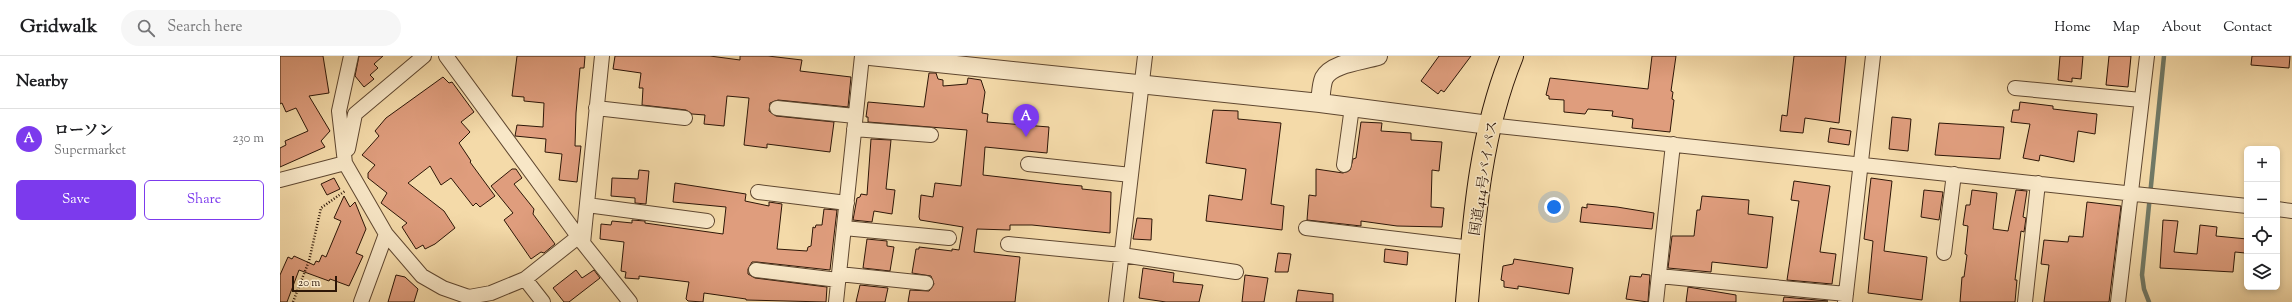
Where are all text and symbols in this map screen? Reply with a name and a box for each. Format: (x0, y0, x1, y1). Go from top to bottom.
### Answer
search box (121, 10, 401, 46)
text: Gridwalk (20, 14, 97, 41)
icon: search (135, 17, 157, 39)
text: Search here (167, 17, 243, 38)
text: Home (2054, 18, 2091, 38)
text: Map (2113, 18, 2140, 38)
text: About (2162, 18, 2201, 38)
text: Contact (2223, 18, 2272, 38)
text: Nearby (16, 70, 68, 94)
pin: A (1013, 104, 1039, 137)
street label: 国道414号バイパス (1466, 119, 1504, 237)
text: ローソン (54, 121, 113, 142)
text: A (24, 130, 34, 148)
text: 230 m (232, 130, 264, 148)
text: Supermarket (54, 142, 126, 160)
map controls (2244, 146, 2280, 290)
button: + (2244, 146, 2280, 182)
button: Save (16, 180, 136, 220)
button: Share (144, 180, 264, 220)
button: − (2244, 182, 2280, 218)
your location (1544, 197, 1564, 217)
button: locate (2244, 218, 2280, 254)
button: layers (2244, 254, 2280, 290)
scale bar (292, 274, 337, 293)
text: 20 m (298, 275, 320, 291)

